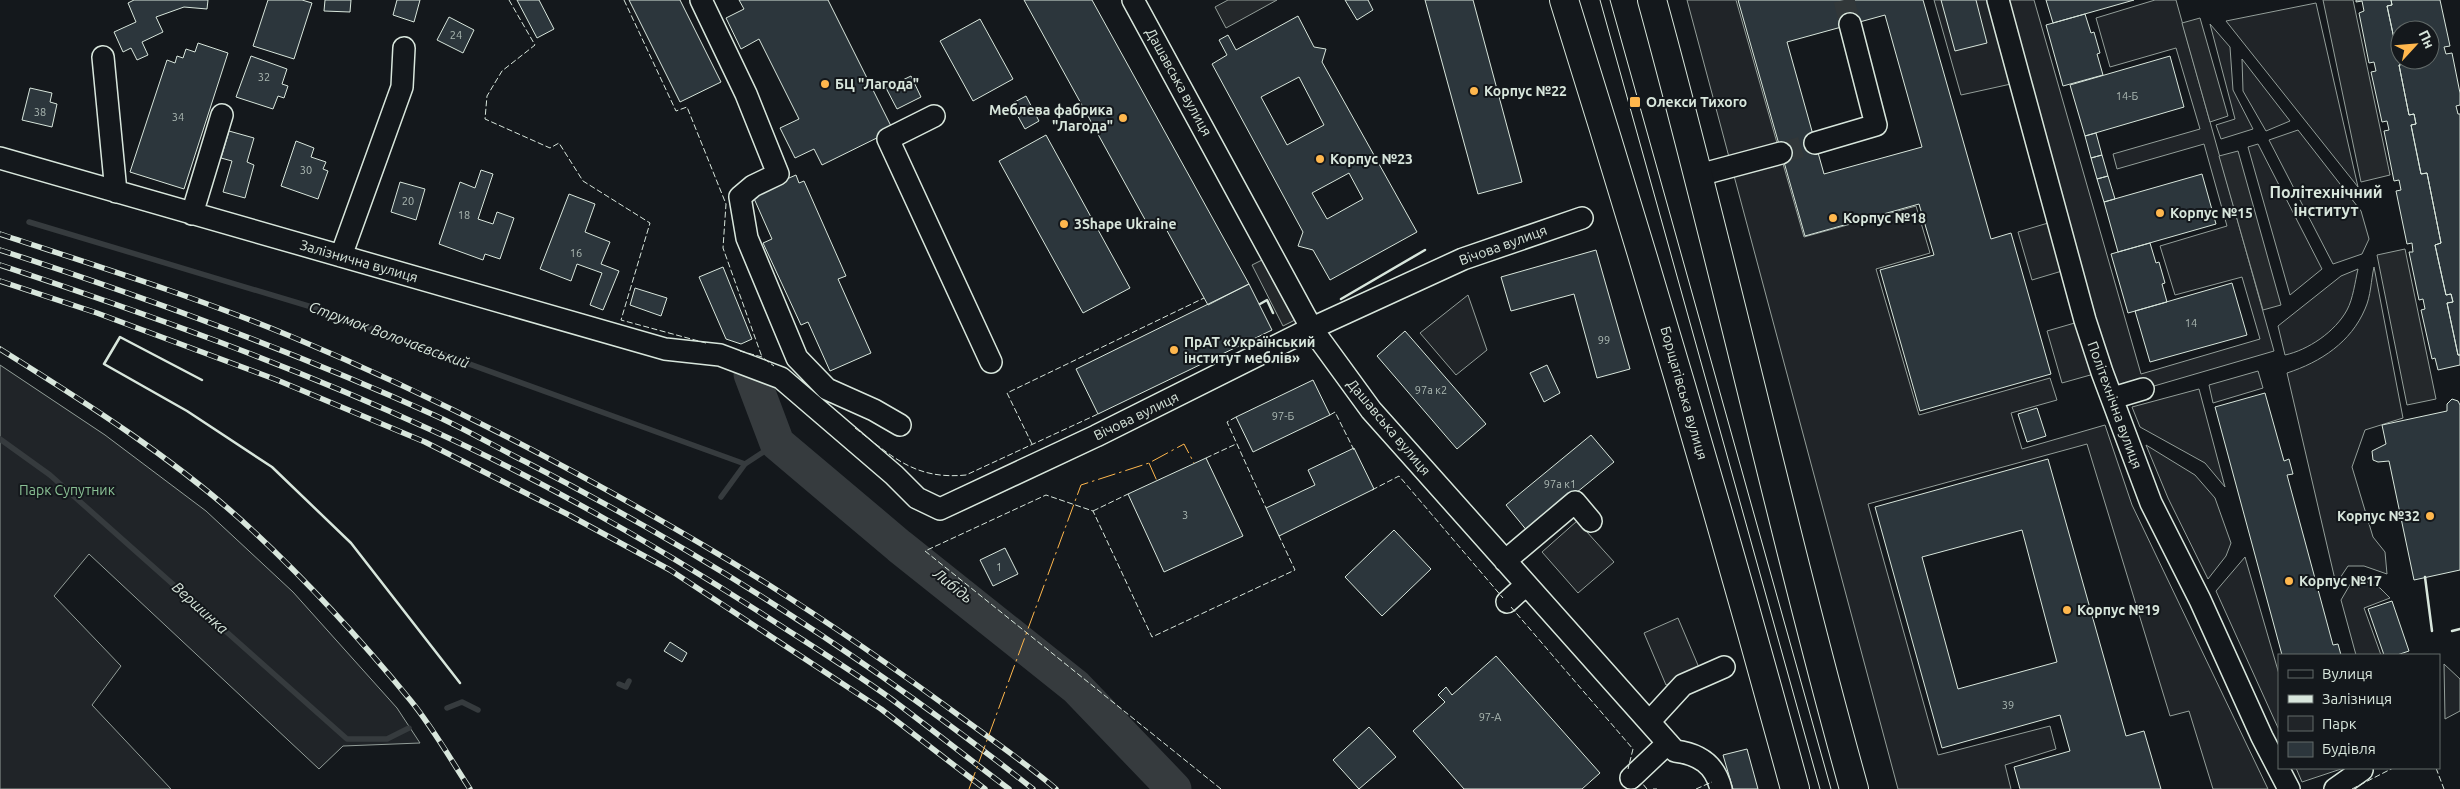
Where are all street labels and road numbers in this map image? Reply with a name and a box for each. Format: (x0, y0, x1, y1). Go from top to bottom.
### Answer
street label: Дашавська вулиця (1143, 25, 1215, 139)
street label: Вічова вулиця (1457, 222, 1549, 268)
street label: Залізнична вулиця (298, 236, 420, 286)
street label: Борщагівська вулиця (1657, 324, 1711, 462)
street label: Політехнічна вулиця (2085, 339, 2145, 471)
street label: Дашавська вулиця (1344, 376, 1434, 478)
street label: Вічова вулиця (1091, 389, 1181, 443)

